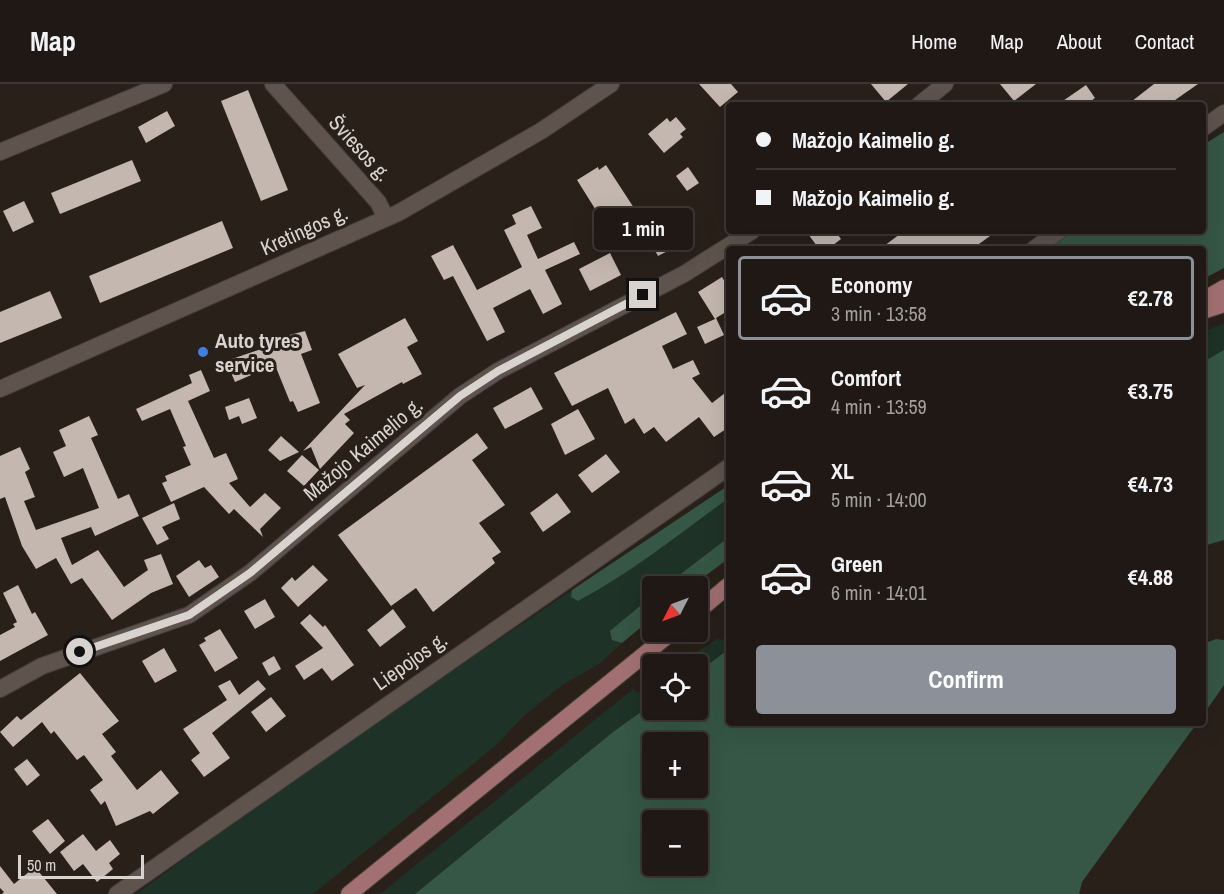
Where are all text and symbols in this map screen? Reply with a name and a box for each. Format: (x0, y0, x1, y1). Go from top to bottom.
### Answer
text: Map (30, 22, 76, 60)
text: Home (911, 27, 957, 56)
text: Map (990, 27, 1024, 56)
text: About (1057, 27, 1102, 56)
text: Contact (1135, 27, 1194, 56)
street label: Šviesos g. (322, 108, 398, 188)
text: Mažojo Kaimelio g. (792, 125, 954, 155)
text: Mažojo Kaimelio g. (792, 183, 954, 213)
street label: Kretingos g. (256, 198, 352, 262)
callout: 1 min (594, 208, 692, 250)
text: 1 min (622, 215, 665, 242)
text: Economy (831, 270, 912, 300)
icon: car (759, 271, 813, 325)
route end (629, 281, 656, 308)
text: €2.78 (1128, 283, 1173, 313)
text: 3 min · 13:58 (831, 300, 927, 327)
place label: Auto tyres service (215, 326, 300, 379)
marker: Auto tyres service (196, 345, 210, 359)
text: Comfort (831, 363, 901, 393)
icon: car (759, 364, 813, 418)
text: €3.75 (1128, 376, 1173, 406)
street label: Mažojo Kaimelio g. (297, 391, 429, 507)
text: 4 min · 13:59 (831, 393, 927, 420)
text: XL (831, 456, 854, 486)
icon: car (759, 457, 813, 511)
text: €4.73 (1128, 469, 1173, 499)
text: 5 min · 14:00 (831, 486, 927, 513)
text: Green (831, 549, 883, 579)
icon: car (759, 550, 813, 604)
text: €4.88 (1128, 562, 1173, 592)
north arrow (642, 576, 708, 642)
map controls (642, 576, 708, 876)
text: 6 min · 14:01 (831, 579, 927, 606)
street label: Liepojos g. (367, 625, 453, 697)
route start (66, 638, 93, 665)
button: Confirm (756, 645, 1176, 714)
button: locate (642, 654, 708, 720)
button: + (642, 732, 708, 798)
button: − (642, 810, 708, 876)
scale bar (18, 852, 144, 880)
text: 50 m (27, 854, 56, 876)

